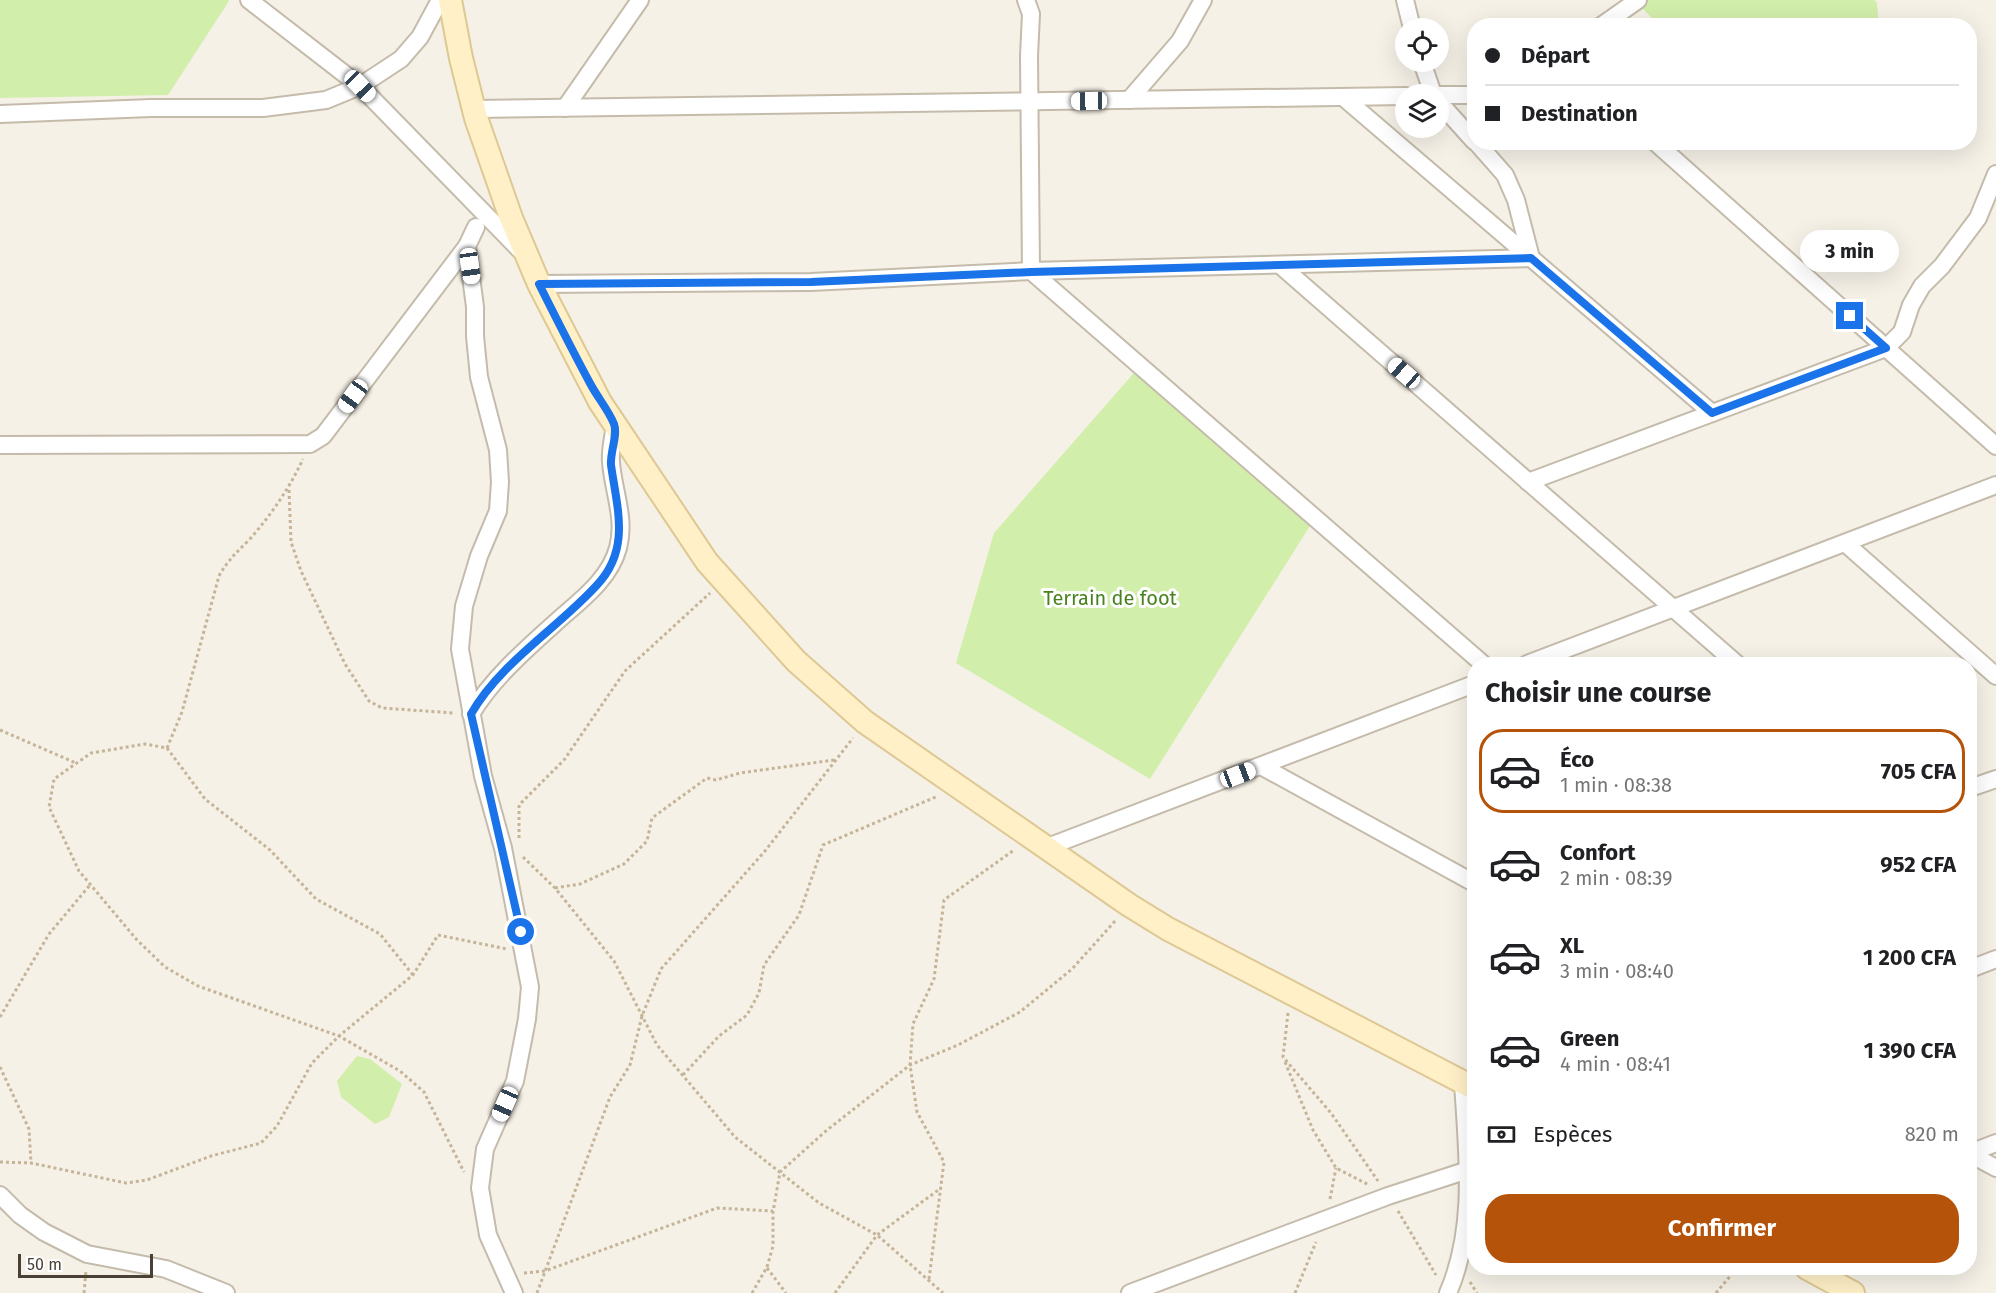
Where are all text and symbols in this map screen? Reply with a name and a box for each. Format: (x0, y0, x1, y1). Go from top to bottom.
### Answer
map controls (1395, 18, 1449, 138)
button: locate (1395, 18, 1449, 72)
text: Départ (1521, 42, 1590, 69)
car (341, 67, 379, 105)
button: layers (1395, 84, 1449, 138)
car (1071, 92, 1107, 110)
text: Destination (1521, 100, 1638, 127)
callout: 3 min (1800, 229, 1900, 271)
text: 3 min (1825, 239, 1874, 263)
car (459, 247, 481, 285)
route end (1836, 302, 1863, 329)
car (1385, 354, 1423, 392)
car (335, 376, 371, 416)
park label: Terrain de foot (1043, 586, 1178, 610)
text: Choisir une course (1485, 677, 1711, 709)
icon: car (1488, 744, 1542, 798)
text: Éco (1560, 746, 1594, 773)
text: 705 CFA (1881, 758, 1956, 785)
car (1218, 760, 1258, 790)
text: 1 min · 08:38 (1560, 773, 1672, 797)
icon: car (1488, 837, 1542, 891)
text: Confort (1560, 839, 1636, 866)
text: 952 CFA (1880, 851, 1956, 878)
text: 2 min · 08:39 (1560, 866, 1673, 890)
route start (507, 918, 534, 945)
icon: car (1488, 930, 1542, 984)
text: XL (1560, 932, 1584, 959)
text: 1 200 CFA (1863, 944, 1956, 971)
text: 3 min · 08:40 (1560, 959, 1674, 983)
icon: car (1488, 1023, 1542, 1077)
text: Green (1560, 1025, 1619, 1052)
text: 1 390 CFA (1864, 1037, 1956, 1064)
text: 4 min · 08:41 (1560, 1052, 1671, 1076)
car (489, 1084, 521, 1124)
icon: cash (1485, 1118, 1518, 1151)
text: Espèces (1533, 1121, 1612, 1148)
text: 820 m (1905, 1122, 1959, 1146)
button: Confirmer (1485, 1194, 1959, 1263)
scale bar (18, 1251, 153, 1278)
text: 50 m (27, 1255, 62, 1274)

